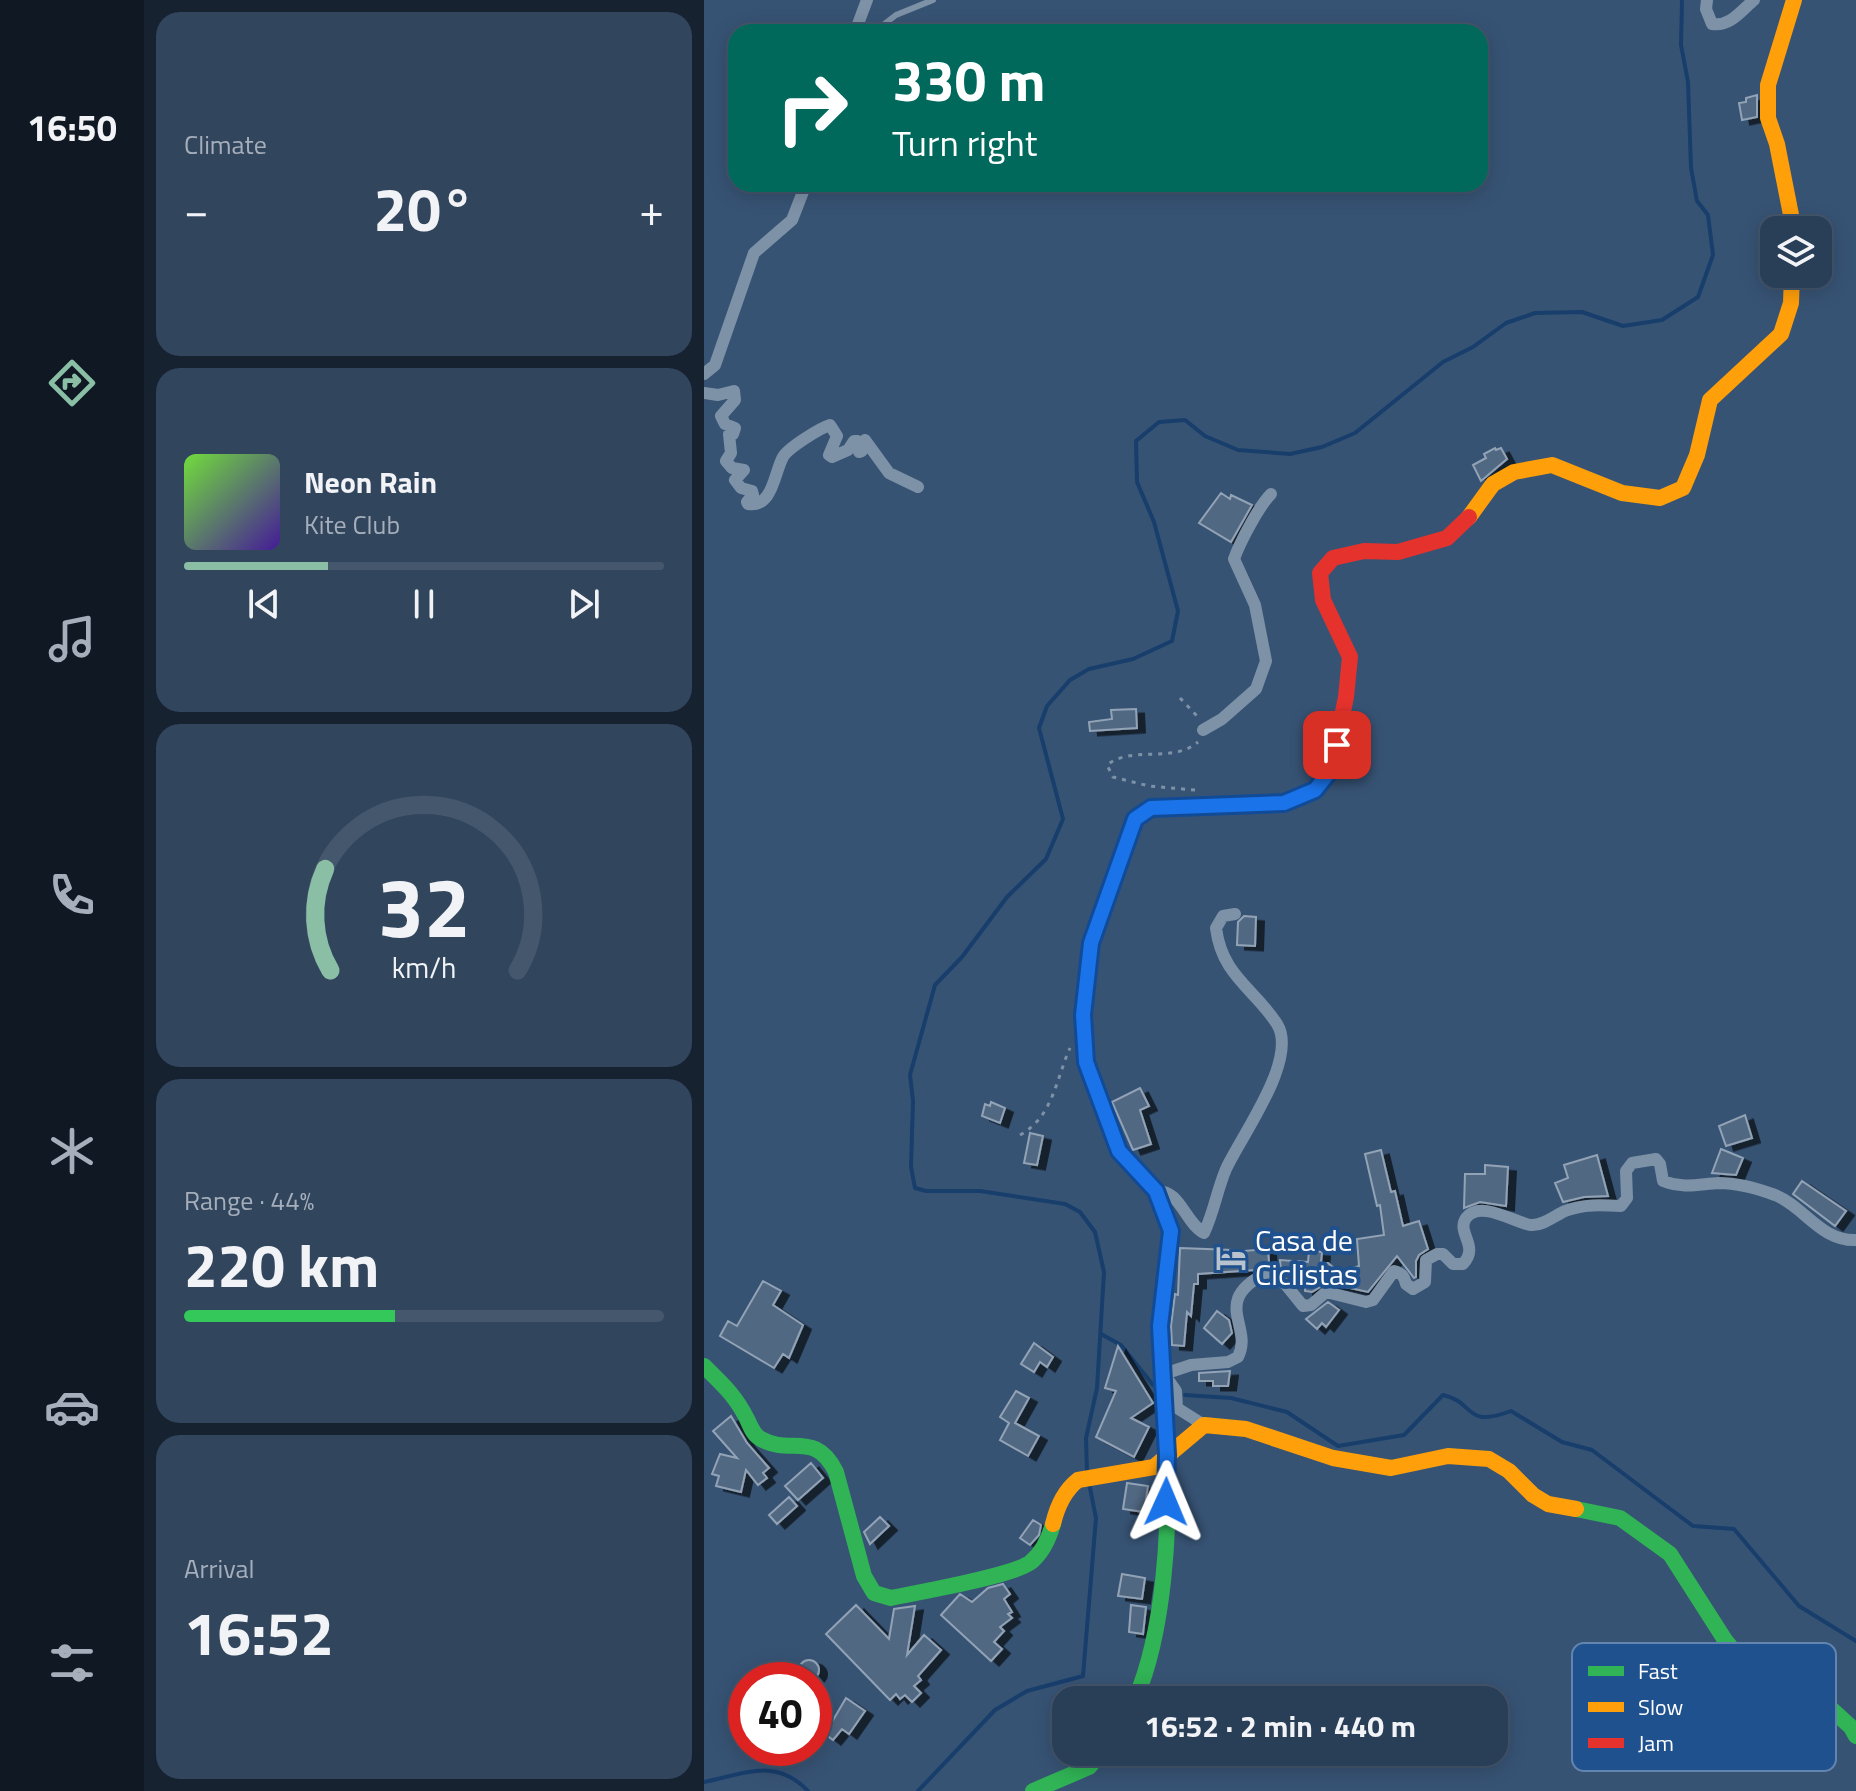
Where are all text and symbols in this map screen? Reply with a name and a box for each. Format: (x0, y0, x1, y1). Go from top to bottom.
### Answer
text: 330 m (892, 38, 1045, 123)
icon: right (760, 56, 864, 160)
text: 16:50 (27, 100, 117, 155)
text: Turn right (892, 115, 1037, 170)
text: Climate (184, 125, 267, 164)
text: 20° (374, 163, 474, 254)
text: − (184, 176, 209, 243)
text: + (639, 176, 664, 243)
map controls (1760, 216, 1832, 288)
button: layers (1760, 216, 1832, 288)
icon: directions (44, 355, 100, 411)
text: Neon Rain (304, 459, 437, 505)
text: Kite Club (304, 505, 400, 544)
icon: previous (242, 582, 286, 626)
icon: pause (402, 582, 446, 626)
icon: next (562, 582, 606, 626)
icon: music (44, 611, 100, 667)
pin (1303, 711, 1371, 779)
icon: arrive (1315, 723, 1359, 767)
text: 32 (377, 843, 471, 969)
icon: phone (44, 867, 100, 923)
text: km/h (392, 947, 456, 990)
icon: climate (44, 1123, 100, 1179)
text: Range · 44% (184, 1181, 314, 1220)
place label: Casa de Ciclistas (1255, 1217, 1358, 1297)
text: 220 km (184, 1219, 379, 1310)
hotel icon: Casa de Ciclistas (1214, 1241, 1248, 1275)
icon: car (44, 1379, 100, 1435)
position arrow (1124, 1460, 1208, 1544)
text: Arrival (184, 1549, 255, 1588)
text: 16:52 (184, 1587, 334, 1678)
icon: filters (44, 1635, 100, 1691)
legend (1572, 1643, 1836, 1771)
text: Fast (1638, 1654, 1678, 1688)
speed limit sign: 40 (728, 1662, 832, 1766)
text: Slow (1638, 1690, 1684, 1724)
text: 16:52 · 2 min · 440 m (1144, 1703, 1416, 1749)
text: Jam (1638, 1726, 1674, 1760)

